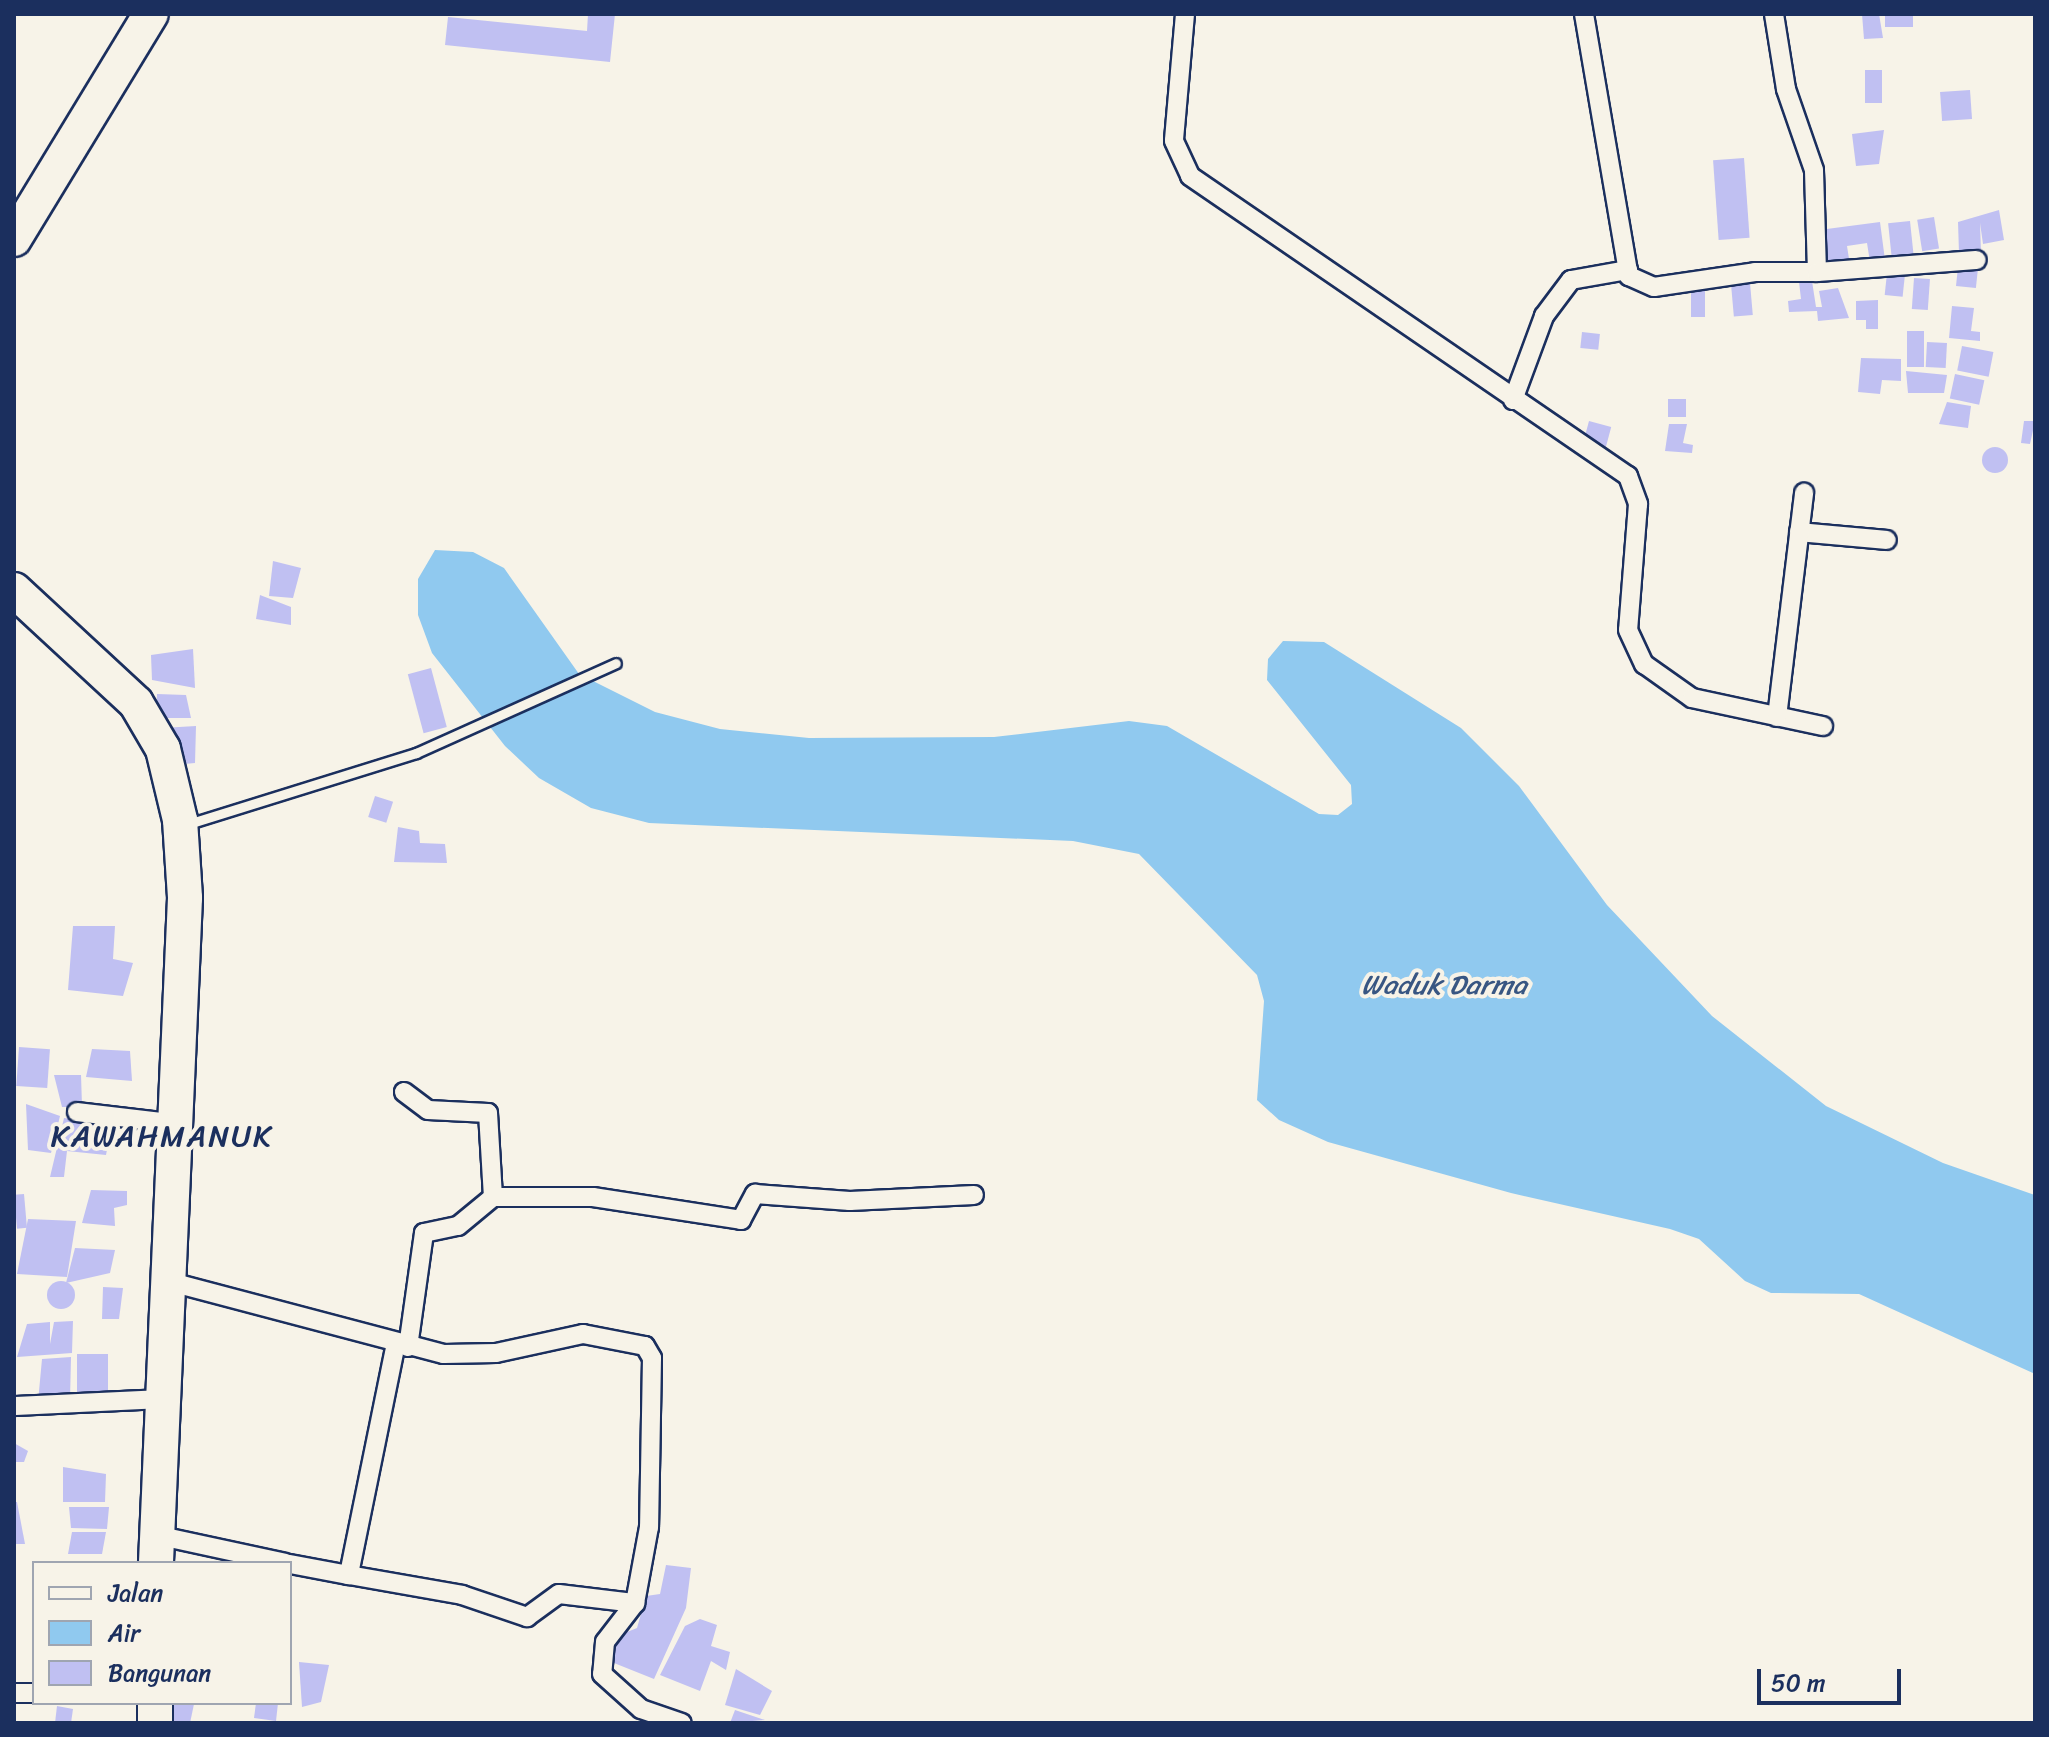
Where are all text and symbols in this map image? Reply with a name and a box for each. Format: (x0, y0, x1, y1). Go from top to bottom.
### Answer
water label: Waduk Darma (1361, 968, 1527, 1002)
district label: KAWAHMANUK (49, 1118, 275, 1154)
legend (32, 1561, 292, 1705)
text: Jalan (108, 1572, 163, 1614)
text: Air (108, 1612, 140, 1654)
text: Bangunan (108, 1652, 211, 1694)
scale bar (1761, 1653, 1905, 1703)
text: 50 m (1771, 1662, 1826, 1704)

